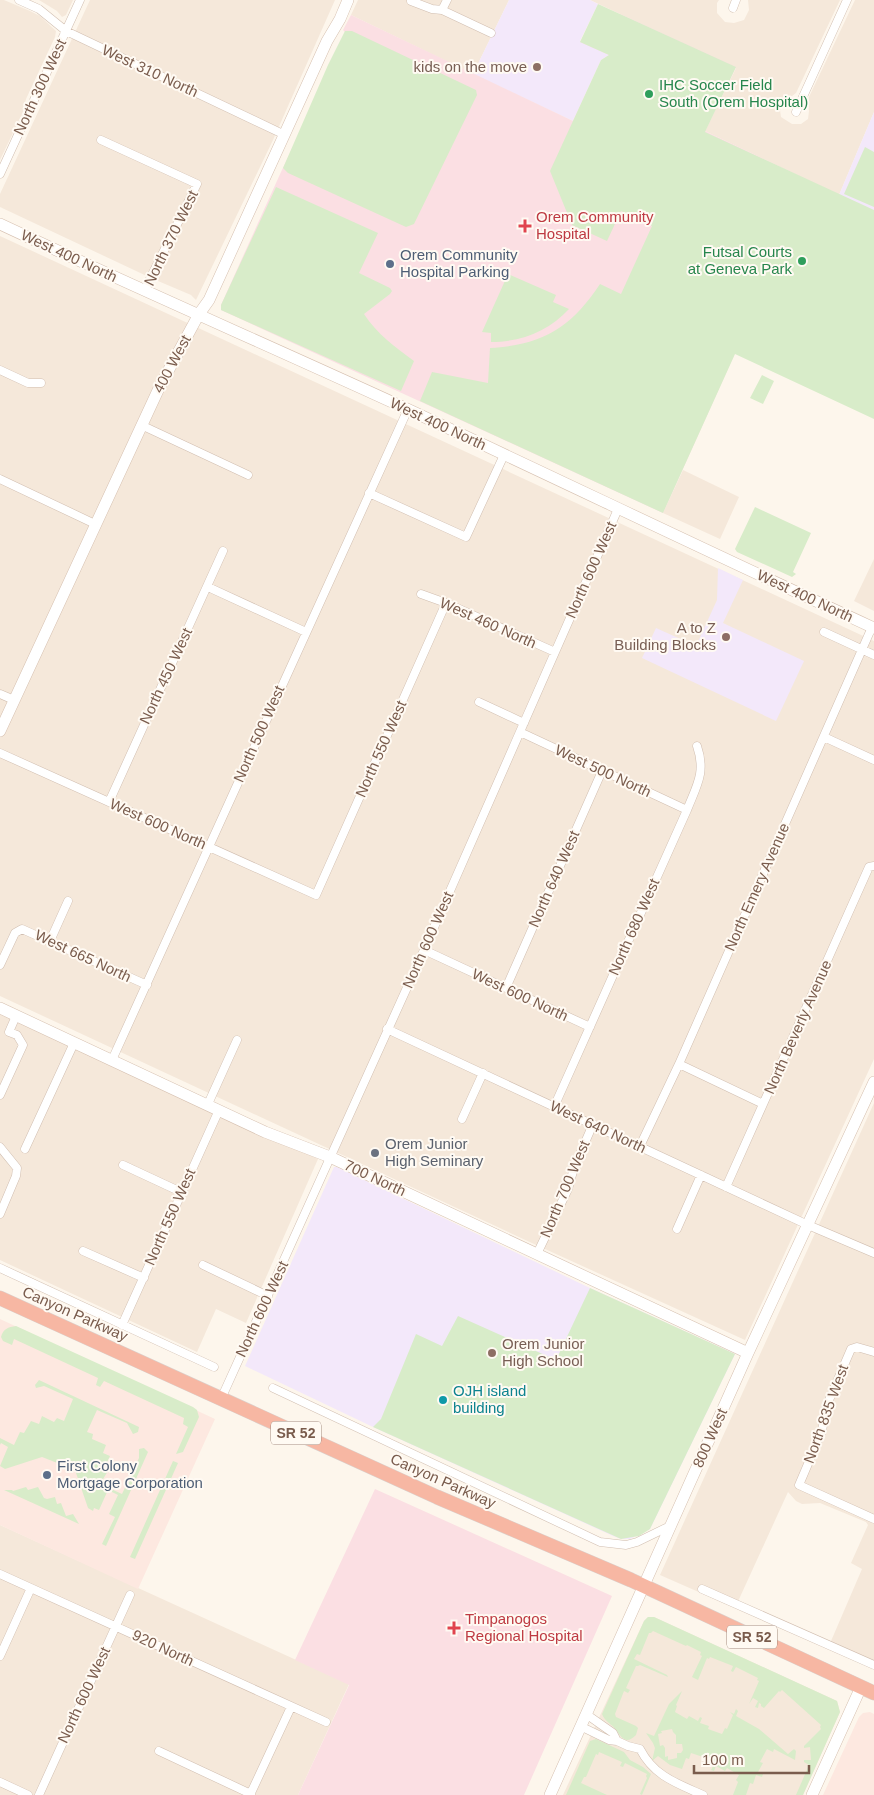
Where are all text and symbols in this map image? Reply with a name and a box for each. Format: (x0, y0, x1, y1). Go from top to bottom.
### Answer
street label: North 300 West (10, 35, 70, 137)
street label: West 310 North (100, 41, 201, 100)
place label: kids on the move (414, 58, 527, 75)
marker: kids on the move (531, 61, 543, 73)
place label: IHC Soccer Field South (Orem Hospital) (659, 76, 808, 110)
marker: IHC Soccer Field South (Orem Hospital) (643, 88, 655, 100)
street label: North 370 West (140, 187, 201, 288)
place label: Orem Community Hospital (536, 208, 654, 242)
marker: Orem Community Hospital (518, 219, 532, 233)
street label: West 400 North (19, 226, 120, 285)
place label: Futsal Courts at Geneva Park (688, 243, 792, 277)
place label: Orem Community Hospital Parking (400, 246, 518, 280)
marker: Futsal Courts at Geneva Park (796, 255, 808, 267)
marker: Orem Community Hospital Parking (384, 258, 396, 270)
street label: 400 West (149, 331, 194, 396)
street label: West 400 North (388, 394, 489, 453)
street label: North 600 West (562, 518, 620, 621)
street label: West 400 North (755, 566, 856, 625)
street label: West 460 North (437, 594, 539, 651)
place label: A to Z Building Blocks (614, 619, 716, 653)
street label: North 450 West (136, 624, 196, 726)
marker: A to Z Building Blocks (720, 631, 732, 643)
street label: North 500 West (230, 682, 288, 785)
street label: North 550 West (352, 697, 410, 800)
street label: West 500 North (553, 741, 654, 800)
street label: West 600 North (107, 795, 209, 852)
street label: North Emery Avenue (721, 820, 792, 953)
street label: North 640 West (525, 827, 583, 930)
street label: North 680 West (605, 875, 663, 978)
street label: North 600 West (399, 888, 457, 991)
street label: West 665 North (33, 926, 134, 985)
street label: North Beverly Avenue (760, 957, 835, 1096)
street label: West 600 North (470, 965, 571, 1024)
street label: West 640 North (548, 1097, 649, 1156)
place label: Orem Junior High Seminary (385, 1135, 484, 1169)
street label: North 700 West (536, 1137, 593, 1240)
marker: Orem Junior High Seminary (369, 1147, 381, 1159)
street label: 700 North (342, 1156, 409, 1199)
street label: North 550 West (141, 1165, 199, 1268)
street label: North 600 West (232, 1257, 292, 1359)
street label: Canyon Parkway (20, 1283, 131, 1345)
place label: Orem Junior High School (502, 1335, 585, 1369)
marker: Orem Junior High School (486, 1347, 498, 1359)
street label: North 835 West (800, 1361, 852, 1466)
place label: OJH island building (453, 1382, 526, 1416)
marker: OJH island building (437, 1394, 449, 1406)
street label: 800 West (689, 1405, 730, 1470)
road number: SR 52 (271, 1422, 321, 1445)
street label: Canyon Parkway (388, 1450, 499, 1512)
place label: First Colony Mortgage Corporation (57, 1457, 203, 1491)
marker: First Colony Mortgage Corporation (41, 1469, 53, 1481)
place label: Timpanogos Regional Hospital (465, 1610, 583, 1644)
marker: Timpanogos Regional Hospital (447, 1621, 461, 1635)
road number: SR 52 (727, 1625, 777, 1648)
street label: 920 North (130, 1626, 197, 1669)
street label: North 600 West (54, 1643, 114, 1745)
scale bar (694, 1742, 809, 1774)
text: 100 m (702, 1751, 744, 1768)

